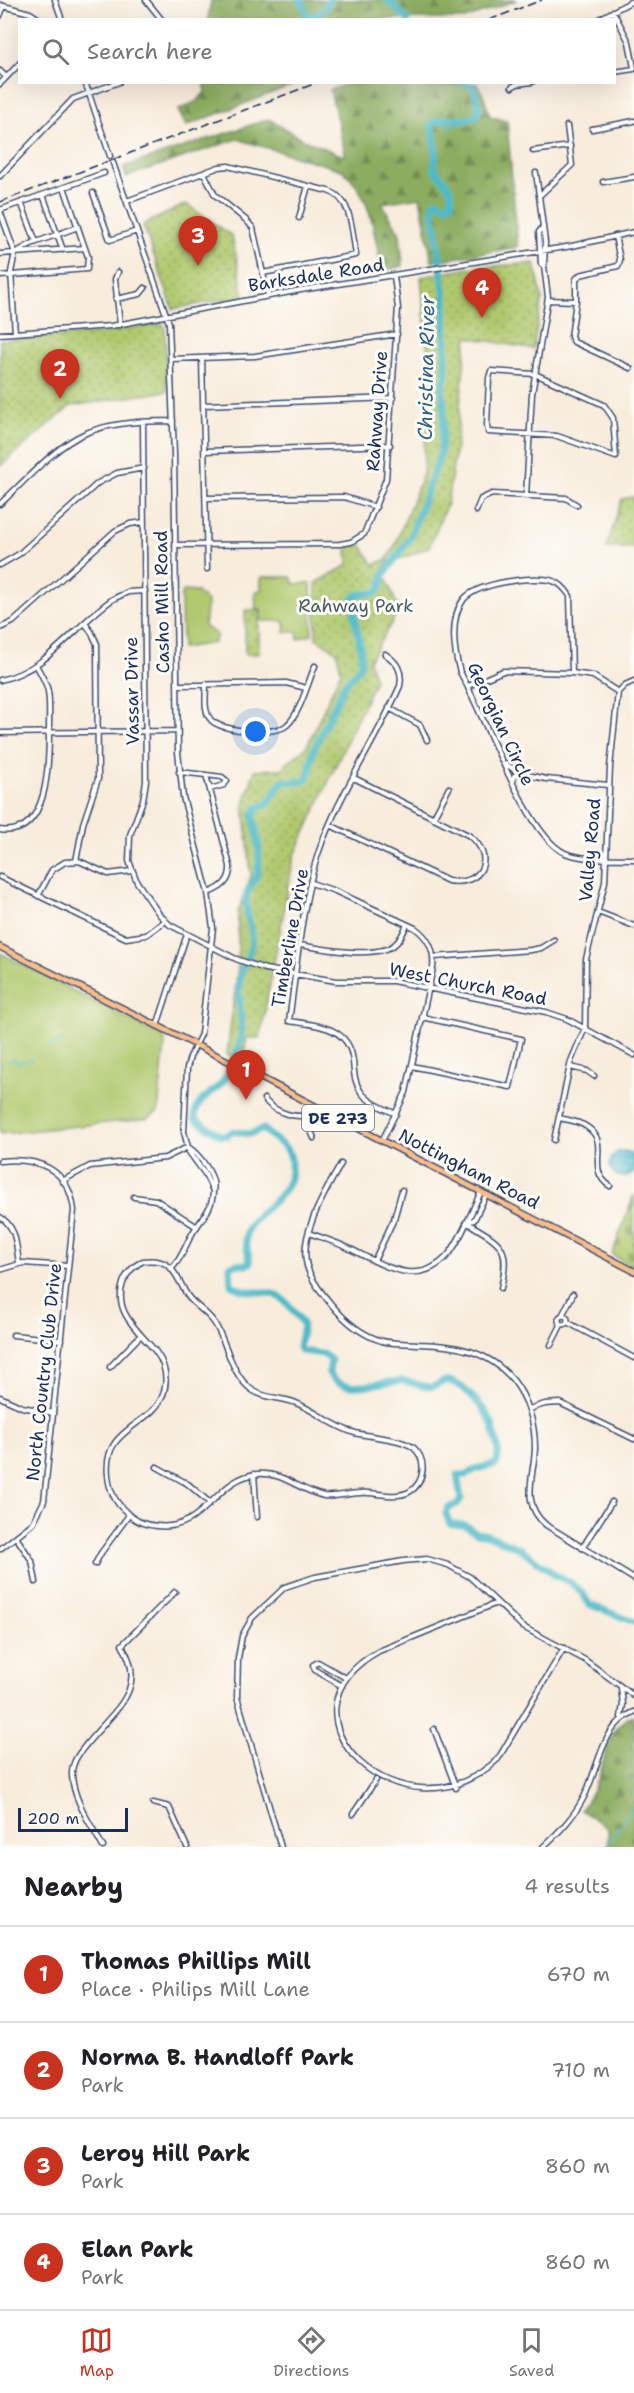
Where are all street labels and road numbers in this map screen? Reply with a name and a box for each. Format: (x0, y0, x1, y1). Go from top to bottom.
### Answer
street label: Barksdale Road (246, 252, 386, 298)
street label: Rahway Drive (361, 350, 393, 472)
street label: Casho Mill Road (149, 530, 175, 674)
street label: Vassar Drive (119, 636, 145, 746)
street label: Georgian Circle (462, 658, 540, 790)
street label: Valley Road (574, 797, 606, 903)
street label: Timberline Drive (266, 866, 314, 1010)
street label: West Church Road (387, 957, 549, 1011)
road number: DE 273 (302, 1105, 374, 1131)
street label: Nottingham Road (394, 1123, 544, 1215)
street label: North Country Club Drive (21, 1262, 67, 1482)

